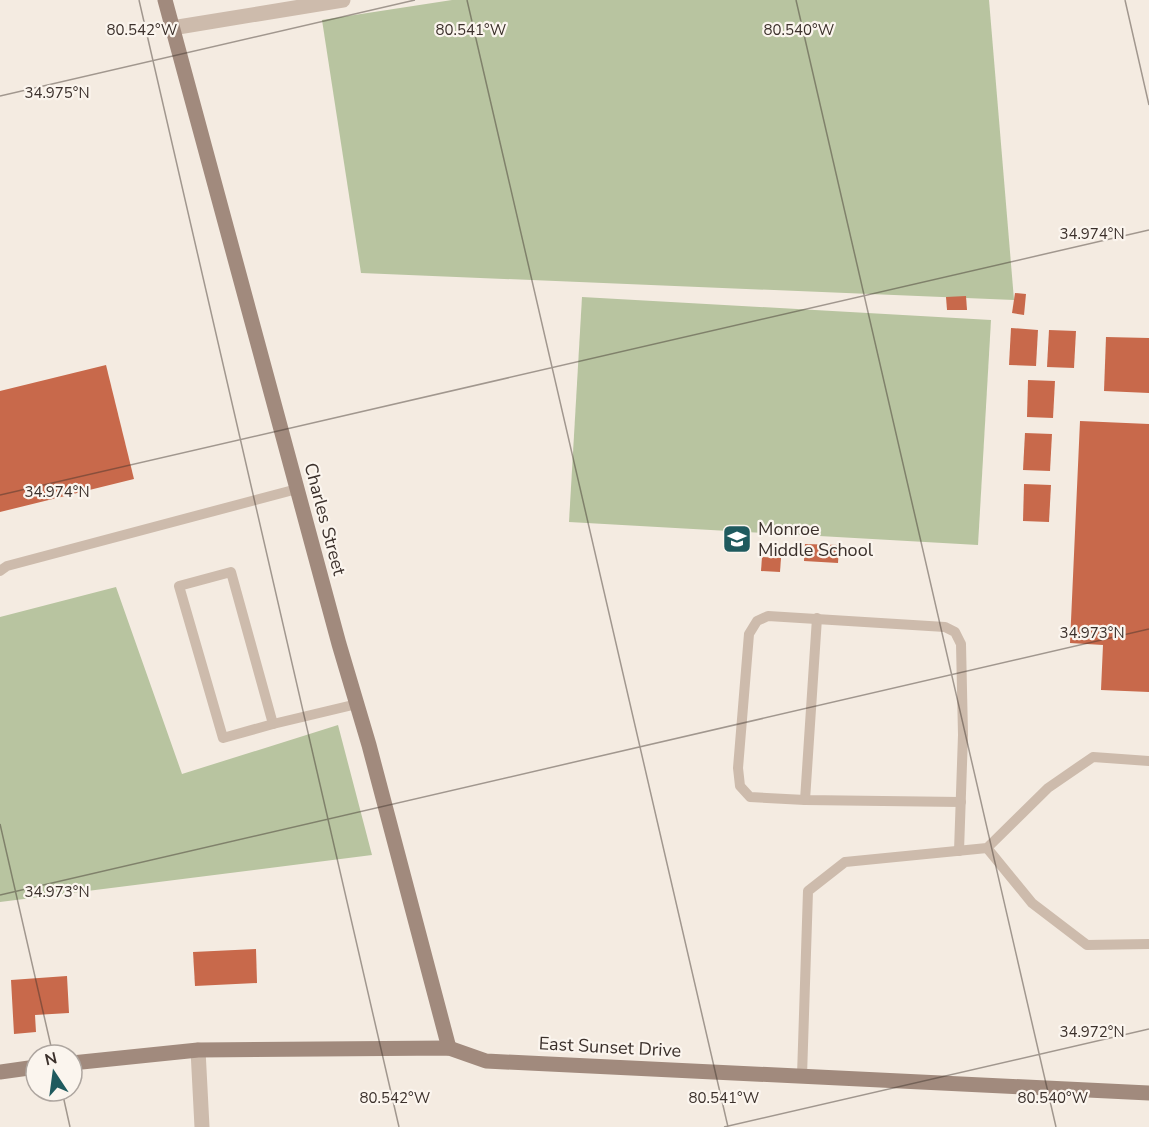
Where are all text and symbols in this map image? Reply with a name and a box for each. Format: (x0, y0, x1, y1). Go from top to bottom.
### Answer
text: 80.542°W (107, 20, 178, 40)
text: 80.541°W (436, 20, 507, 40)
text: 80.540°W (764, 20, 835, 40)
text: 34.975°N (24, 83, 90, 103)
text: 34.974°N (1059, 224, 1125, 244)
street label: Charles Street (298, 460, 352, 579)
text: 34.974°N (24, 482, 90, 502)
place label: Monroe Middle School (758, 517, 874, 562)
school or university icon: Monroe Middle School (721, 523, 753, 555)
text: 34.973°N (1059, 623, 1125, 643)
text: 34.973°N (24, 882, 90, 902)
text: 34.972°N (1059, 1022, 1125, 1042)
street label: East Sunset Drive (538, 1031, 682, 1063)
north arrow (24, 1043, 84, 1103)
text: N (43, 1047, 59, 1071)
text: 80.542°W (360, 1088, 431, 1108)
text: 80.541°W (689, 1088, 760, 1108)
text: 80.540°W (1018, 1088, 1089, 1108)

